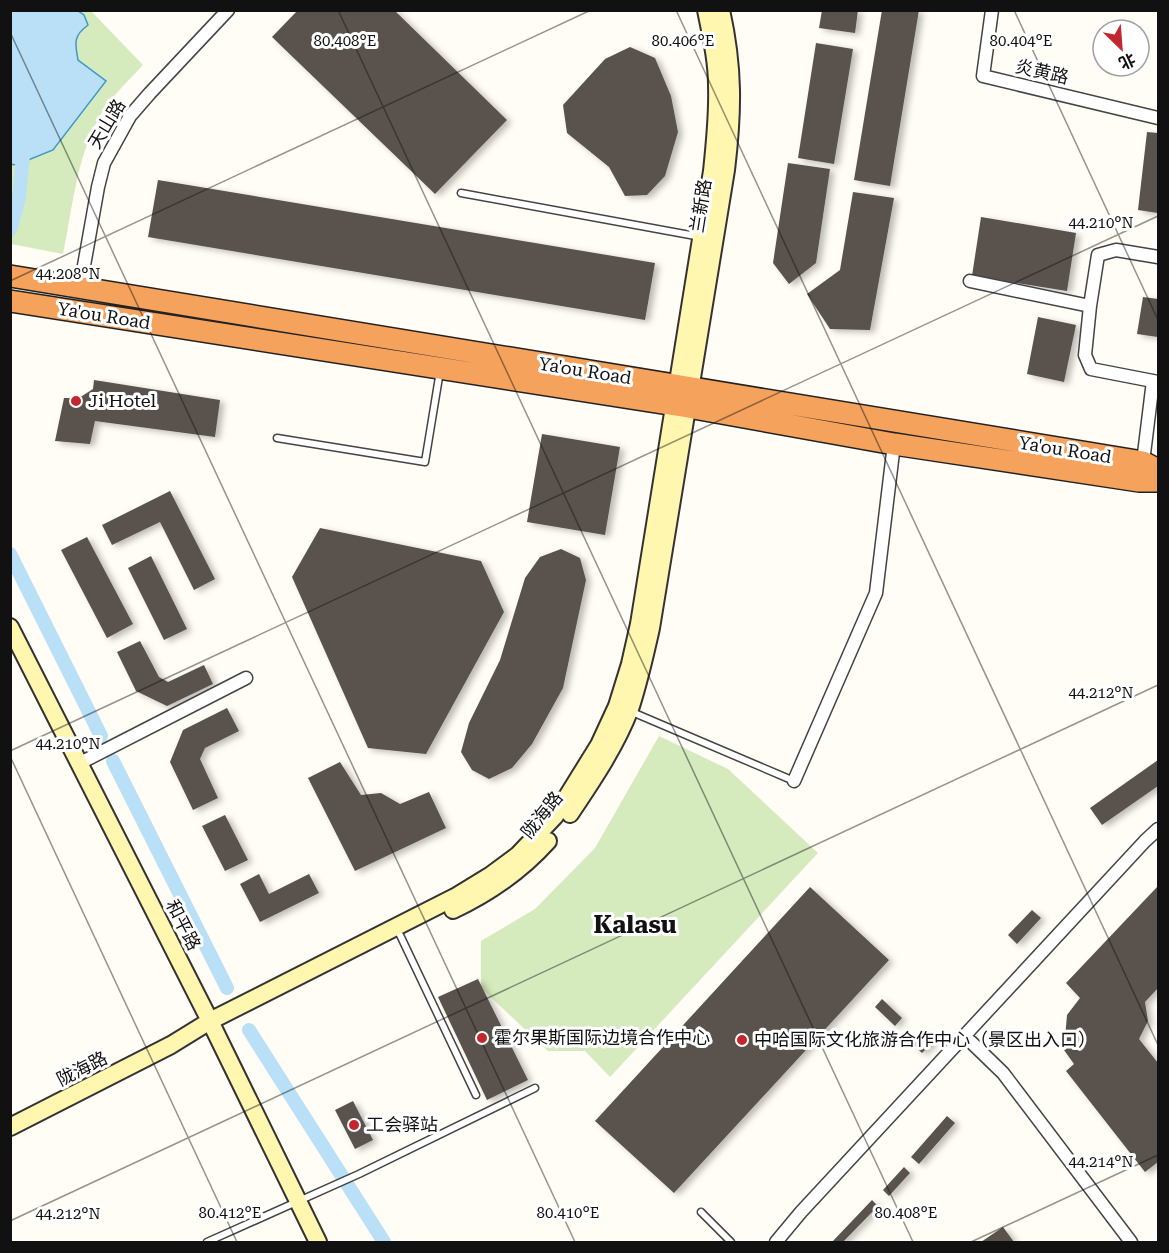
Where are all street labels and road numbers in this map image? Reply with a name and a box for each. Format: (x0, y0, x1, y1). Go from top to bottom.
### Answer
street label: 炎黄路 (1013, 55, 1071, 88)
street label: 天山路 (84, 95, 129, 152)
street label: 兰新路 (686, 178, 715, 234)
street label: Ya'ou Road (56, 298, 152, 333)
street label: Ya'ou Road (537, 353, 633, 388)
street label: Ya'ou Road (1017, 432, 1113, 467)
street label: 陇海路 (516, 787, 567, 842)
street label: 和平路 (162, 896, 205, 954)
street label: 陇海路 (53, 1047, 111, 1090)

